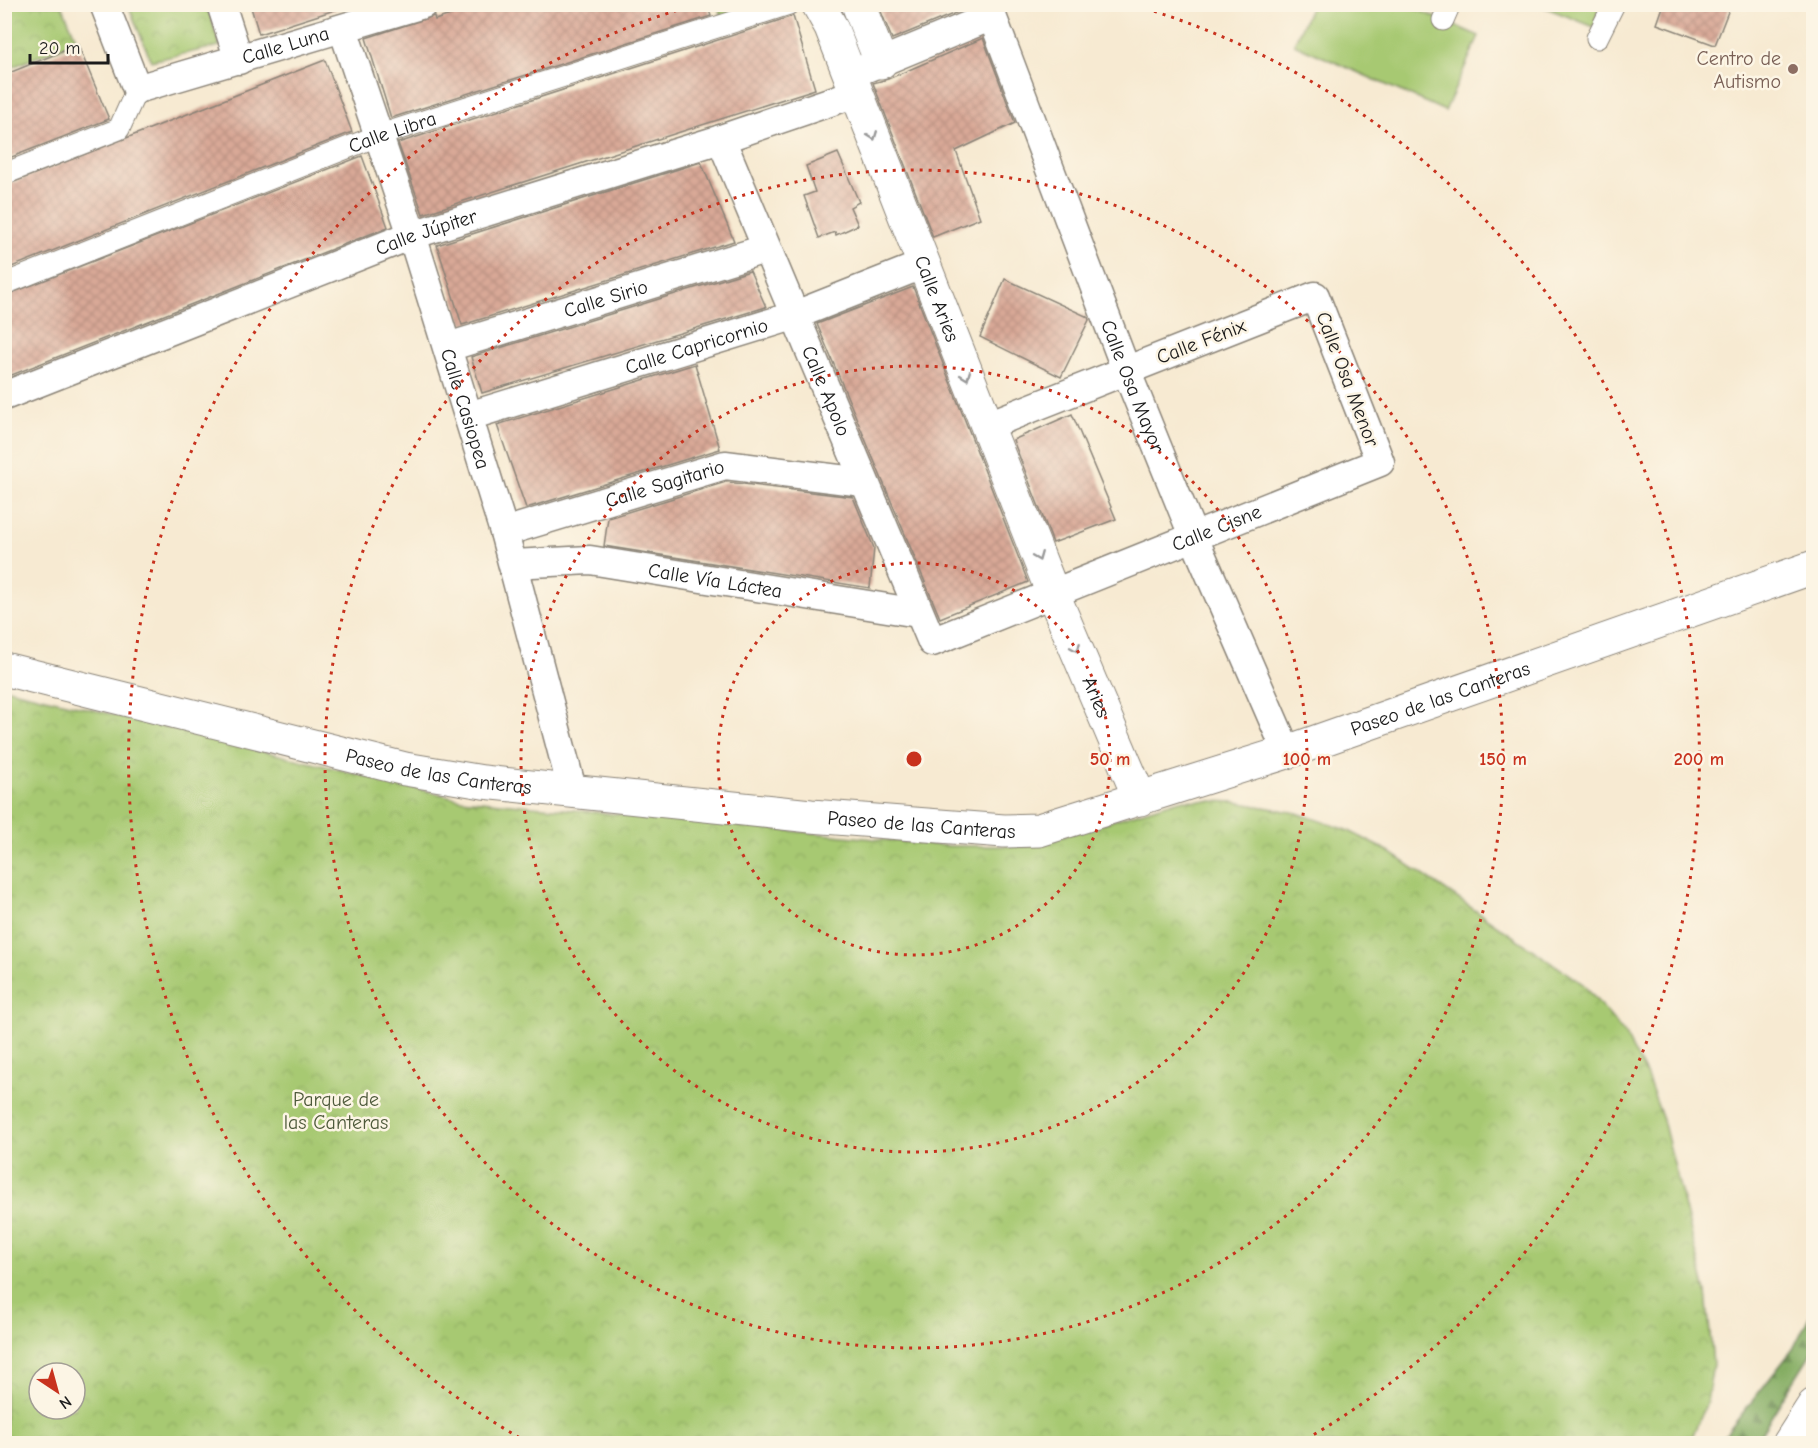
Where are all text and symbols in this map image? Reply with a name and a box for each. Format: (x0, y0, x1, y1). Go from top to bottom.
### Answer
street label: Calle Luna (239, 22, 332, 69)
scale bar (30, 27, 108, 65)
text: 20 m (39, 38, 80, 59)
place label: Centro de Autismo (1696, 47, 1781, 93)
marker: Centro de Autismo (1786, 62, 1800, 76)
street label: Calle Libra (345, 107, 439, 158)
one-way arrow (865, 130, 878, 140)
street label: Calle Júpiter (372, 205, 480, 260)
street label: Calle Aries (910, 252, 964, 345)
street label: Calle Sirio (561, 275, 651, 323)
street label: Calle Osa Menor (1311, 309, 1384, 450)
street label: Calle Capricornio (622, 313, 771, 379)
street label: Calle Fénix (1153, 314, 1249, 369)
street label: Calle Osa Mayor (1096, 317, 1169, 456)
street label: Calle Apolo (797, 342, 855, 440)
street label: Calle Casiopea (436, 346, 495, 472)
one-way arrow (959, 370, 971, 381)
street label: Calle Sagitario (603, 455, 727, 513)
street label: Calle Cisne (1169, 500, 1265, 556)
one-way arrow (1031, 551, 1043, 562)
street label: Calle Vía Láctea (646, 559, 784, 603)
one-way arrow (1069, 642, 1081, 653)
street label: Paseo de las Canteras (1348, 657, 1533, 741)
street label: Aries (1077, 673, 1115, 721)
street label: Paseo de las Canteras (343, 744, 533, 799)
centre of rings (904, 749, 924, 769)
text: 50 m (1090, 749, 1130, 770)
text: 100 m (1283, 749, 1331, 770)
text: 150 m (1479, 749, 1527, 770)
text: 200 m (1674, 749, 1724, 770)
street label: Paseo de las Canteras (827, 806, 1016, 843)
park label: Parque de las Canteras (284, 1088, 388, 1134)
north arrow (27, 1361, 87, 1421)
text: N (56, 1392, 75, 1413)

